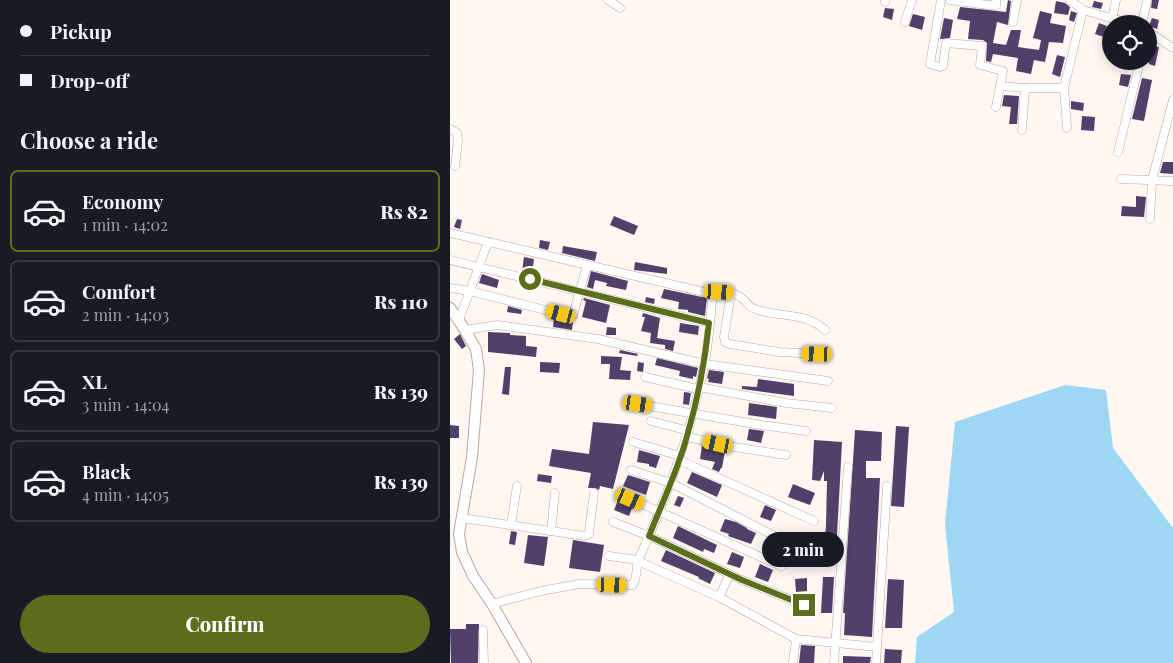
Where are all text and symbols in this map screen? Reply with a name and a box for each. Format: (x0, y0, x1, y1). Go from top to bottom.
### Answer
map controls (1102, 15, 1157, 70)
button: locate (1102, 15, 1157, 70)
text: Pickup (50, 18, 112, 44)
text: Drop-off (50, 67, 128, 93)
text: Choose a ride (20, 125, 158, 155)
text: Economy (82, 188, 163, 214)
icon: car (22, 189, 67, 234)
text: Rs 82 (380, 198, 428, 224)
text: 1 min · 14:02 (82, 214, 168, 235)
route start (519, 268, 541, 290)
text: Comfort (82, 278, 156, 304)
icon: car (22, 279, 67, 324)
car (703, 284, 734, 300)
text: Rs 110 (374, 288, 428, 314)
car (544, 303, 577, 325)
text: 2 min · 14:03 (82, 304, 169, 325)
car (801, 346, 832, 362)
text: XL (82, 368, 107, 394)
icon: car (22, 369, 67, 414)
text: Rs 139 (374, 378, 428, 404)
text: 3 min · 14:04 (82, 394, 169, 415)
car (622, 394, 653, 414)
car (701, 434, 734, 454)
text: Black (82, 458, 131, 484)
icon: car (22, 459, 67, 504)
text: Rs 139 (374, 468, 428, 494)
text: 4 min · 14:05 (82, 484, 169, 505)
car (613, 486, 646, 512)
callout: 2 min (763, 532, 845, 568)
text: 2 min (782, 539, 824, 560)
car (596, 577, 627, 593)
route end (793, 594, 815, 616)
button: Confirm (20, 595, 430, 653)

